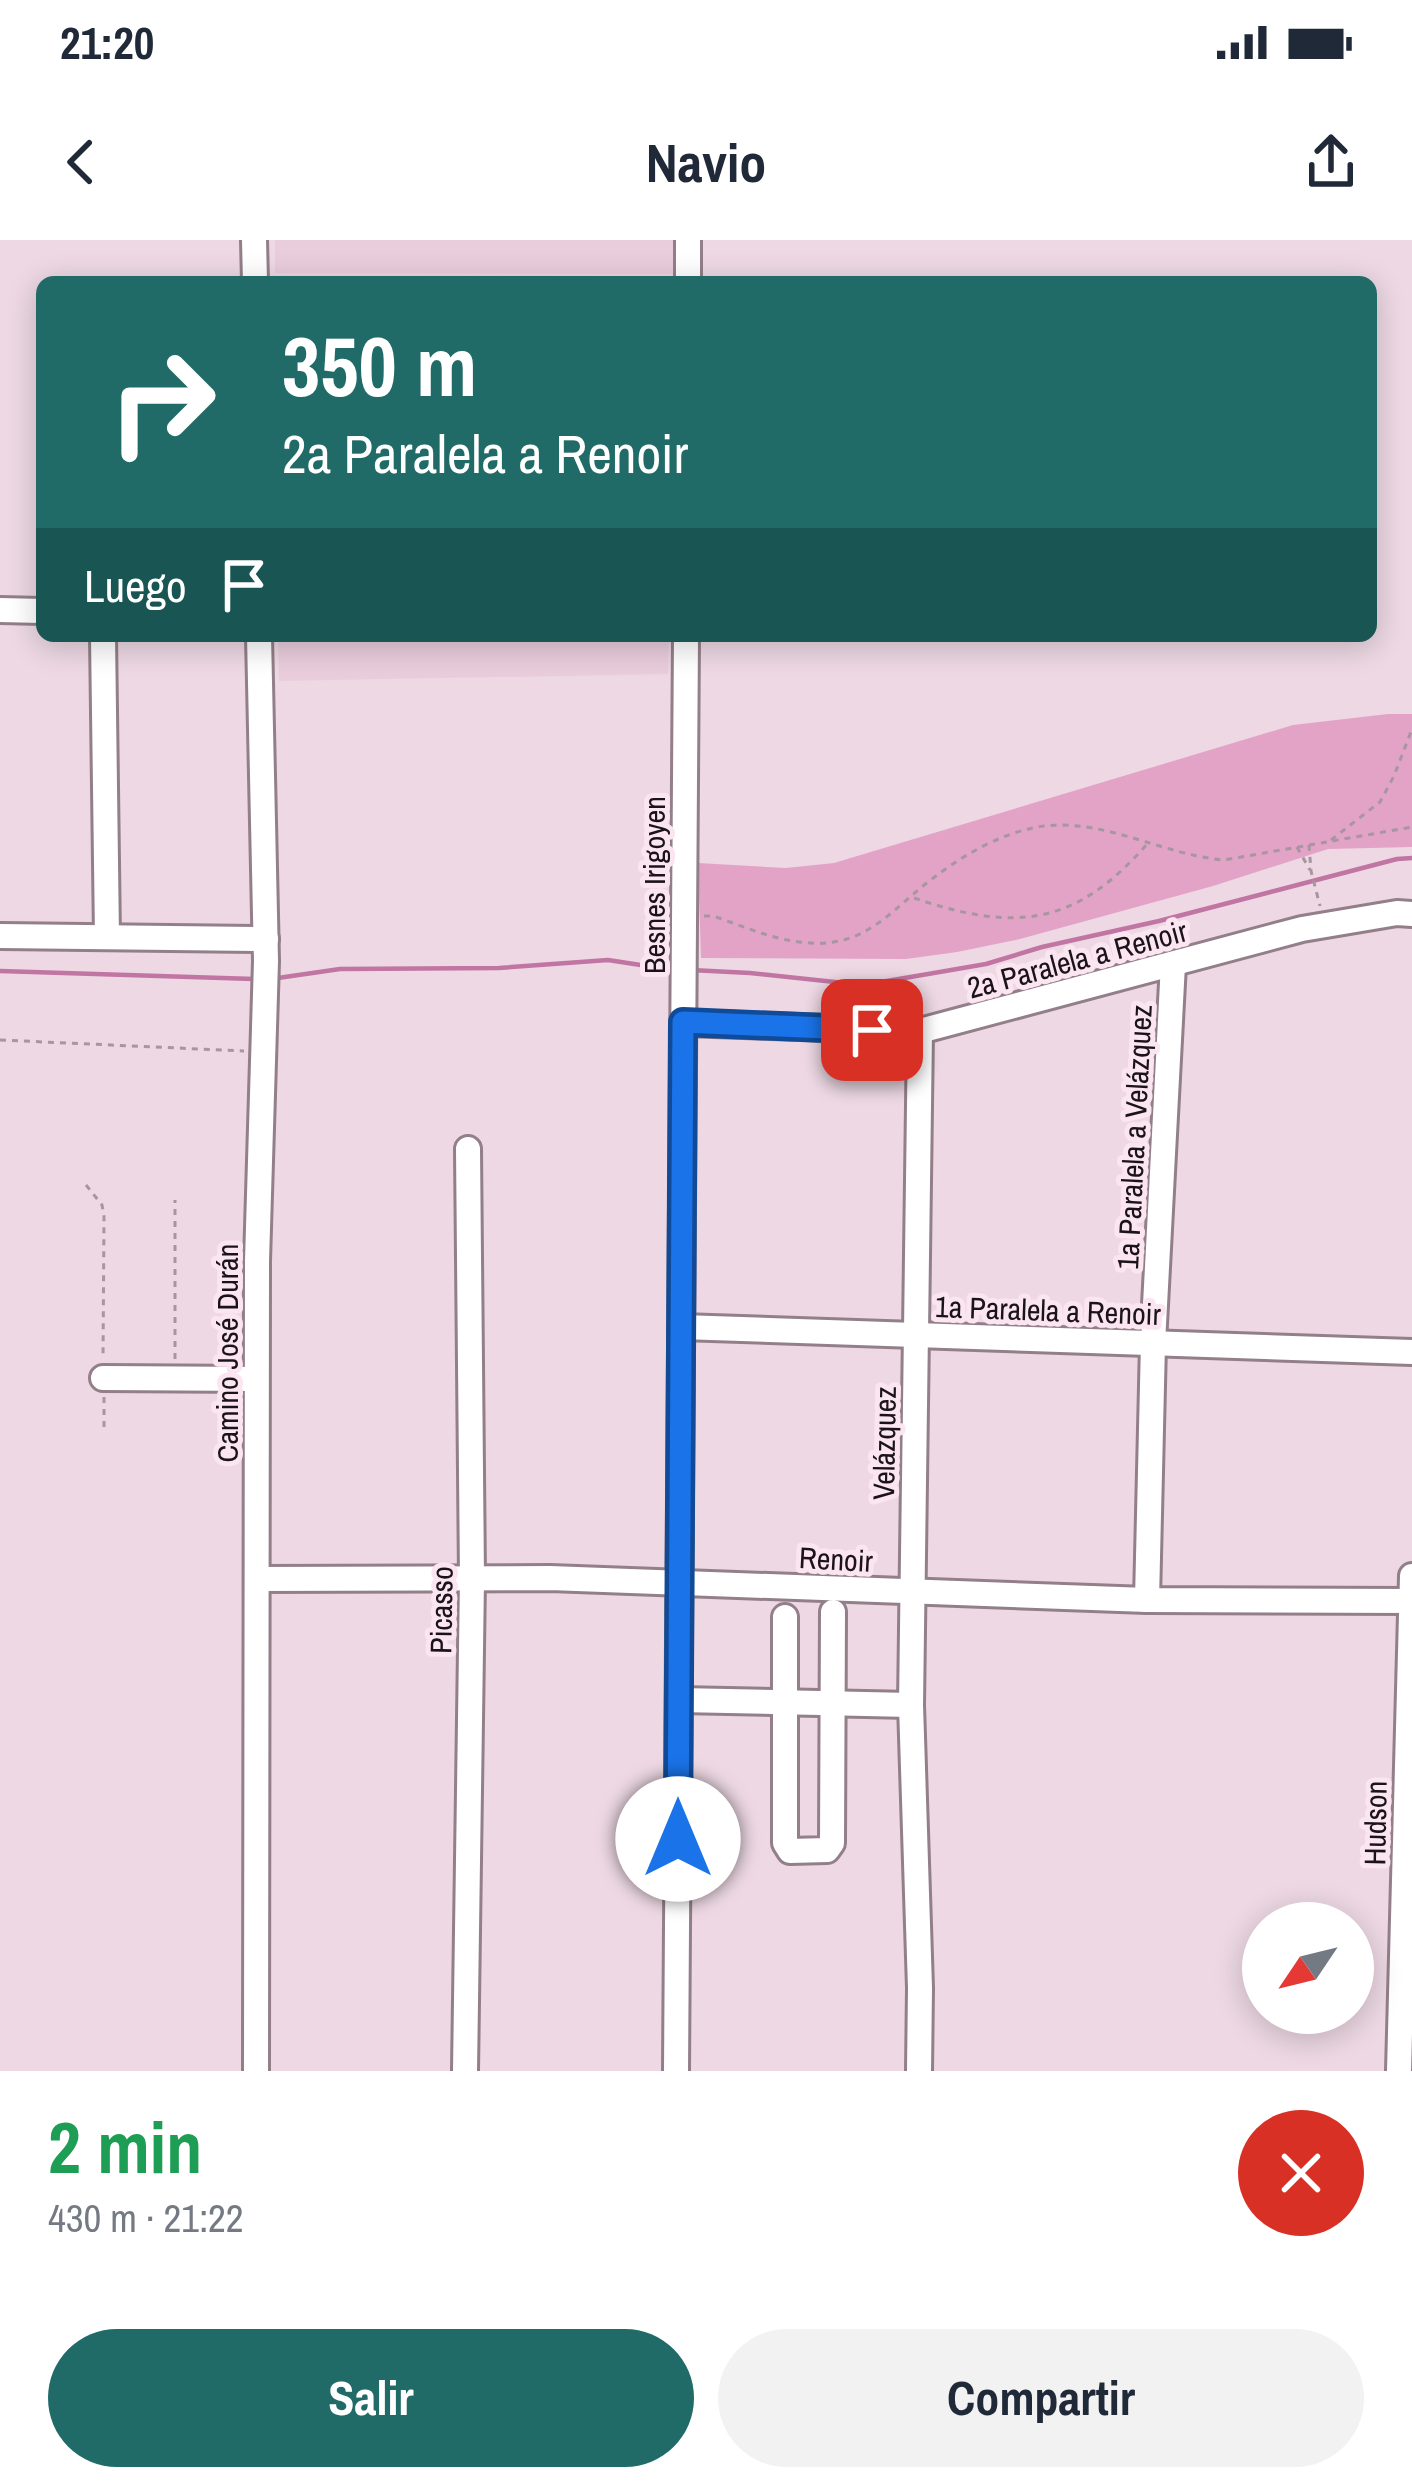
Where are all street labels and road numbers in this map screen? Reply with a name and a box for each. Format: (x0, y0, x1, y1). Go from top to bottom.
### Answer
street label: Besnes Irigoyen (634, 796, 674, 974)
street label: 2a Paralela a Renoir (963, 910, 1192, 1008)
street label: 1a Paralela a Velázquez (1107, 1003, 1161, 1271)
street label: Camino José Durán (207, 1244, 247, 1462)
street label: 1a Paralela a Renoir (935, 1286, 1162, 1334)
street label: Velázquez (863, 1386, 905, 1500)
street label: Renoir (798, 1537, 875, 1581)
street label: Picasso (420, 1566, 462, 1654)
street label: Hudson (1354, 1780, 1396, 1866)

